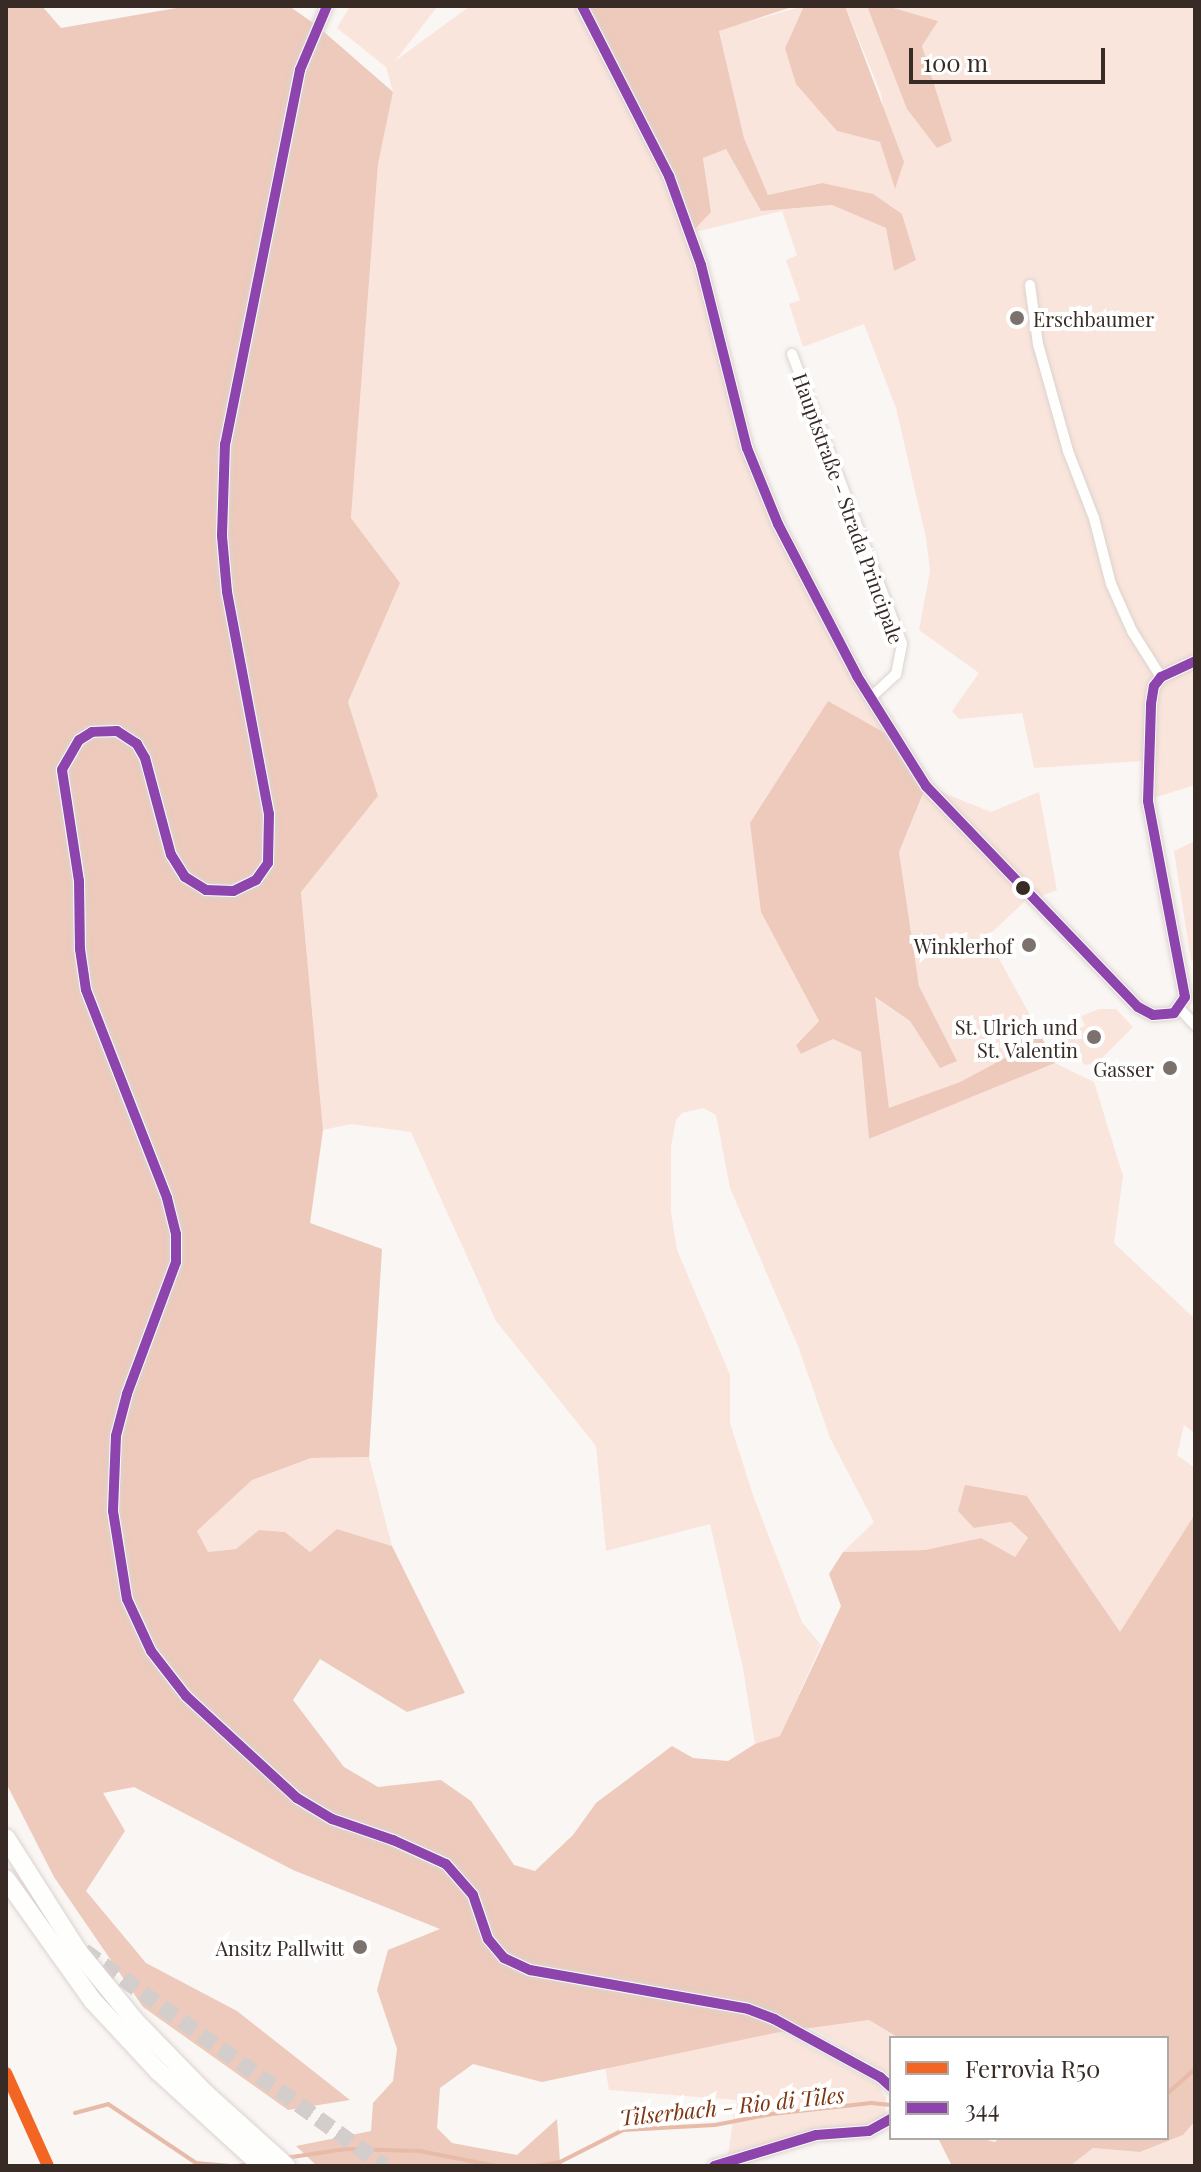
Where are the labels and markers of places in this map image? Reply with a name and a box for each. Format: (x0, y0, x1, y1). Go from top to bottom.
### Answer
place label: Erschbaumer (1033, 306, 1154, 330)
marker: Erschbaumer (1008, 309, 1026, 327)
unlabelled marker (1015, 880, 1031, 896)
place label: Winklerhof (914, 933, 1013, 957)
marker: Winklerhof (1020, 936, 1038, 954)
place label: St. Ulrich und St. Valentin (955, 1014, 1078, 1061)
marker: St. Ulrich und St. Valentin (1085, 1028, 1103, 1046)
place label: Gasser (1093, 1056, 1154, 1080)
marker: Gasser (1161, 1059, 1179, 1077)
place label: Ansitz Pallwitt (216, 1935, 344, 1959)
marker: Ansitz Pallwitt (351, 1938, 369, 1956)

